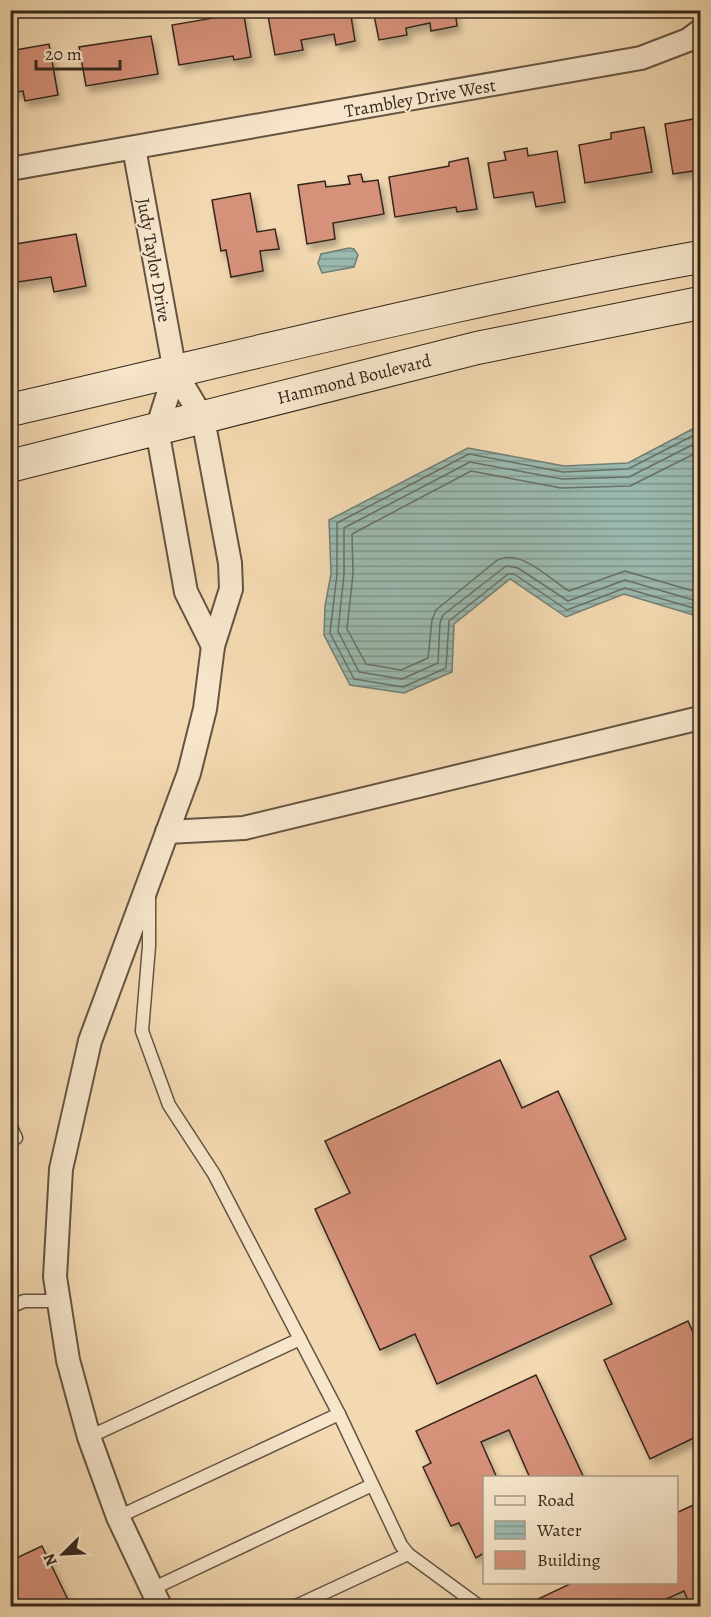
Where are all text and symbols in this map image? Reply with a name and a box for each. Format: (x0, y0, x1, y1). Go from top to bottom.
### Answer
scale bar (36, 33, 120, 71)
text: 20 m (45, 42, 82, 66)
street label: Trambley Drive West (342, 73, 498, 123)
street label: Judy Taylor Drive (131, 196, 177, 324)
street label: Hammond Boulevard (275, 348, 434, 410)
legend (483, 1476, 678, 1584)
text: Road (537, 1488, 575, 1512)
text: Water (536, 1518, 582, 1542)
north arrow (33, 1524, 93, 1584)
text: Building (537, 1548, 601, 1572)
text: N (38, 1550, 63, 1569)

